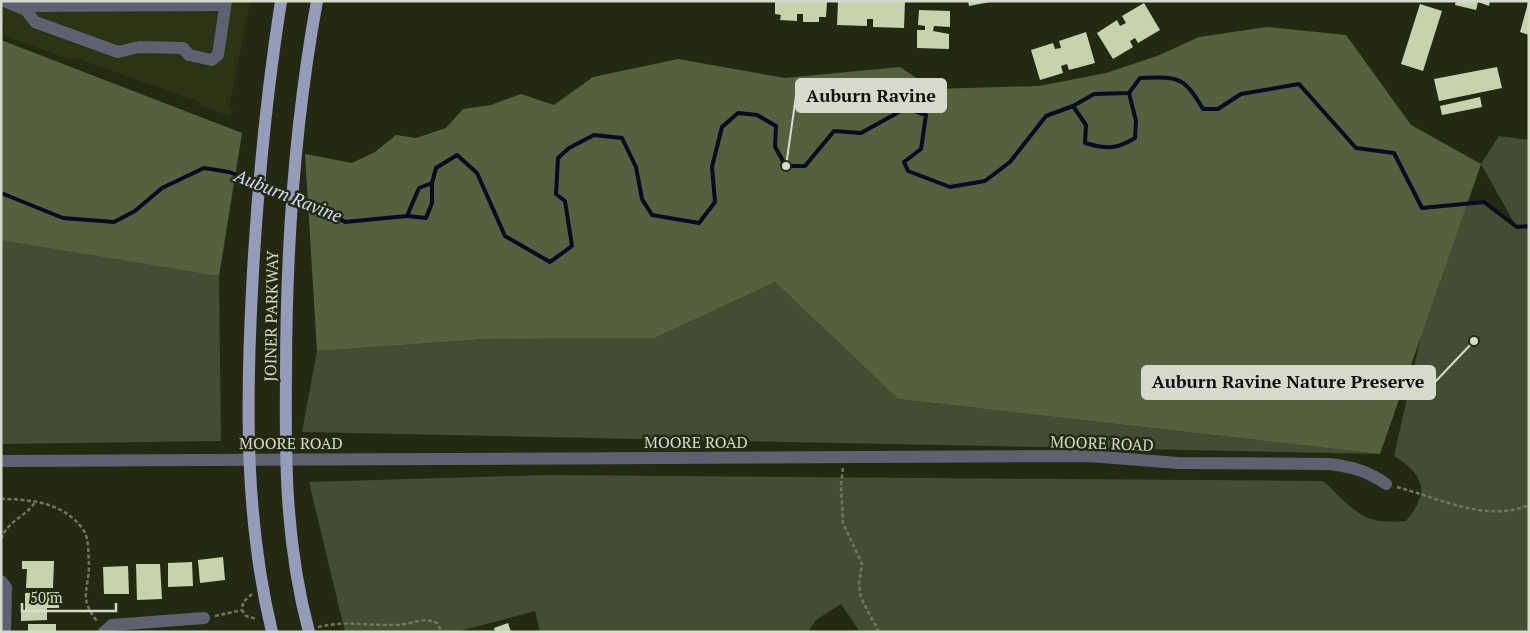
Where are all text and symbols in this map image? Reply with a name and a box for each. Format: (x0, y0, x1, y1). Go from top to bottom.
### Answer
callout: Auburn Ravine (796, 79, 946, 112)
text: Auburn Ravine (806, 83, 936, 107)
water label: Auburn Ravine (230, 162, 346, 228)
street label: JOINER PARKWAY (259, 250, 283, 382)
callout: Auburn Ravine Nature Preserve (1142, 366, 1435, 399)
text: Auburn Ravine Nature Preserve (1152, 369, 1425, 393)
street label: MOORE ROAD (1050, 430, 1154, 456)
street label: MOORE ROAD (644, 431, 748, 453)
street label: MOORE ROAD (239, 432, 343, 454)
scale bar (22, 580, 116, 612)
text: 50 m (30, 587, 63, 607)

